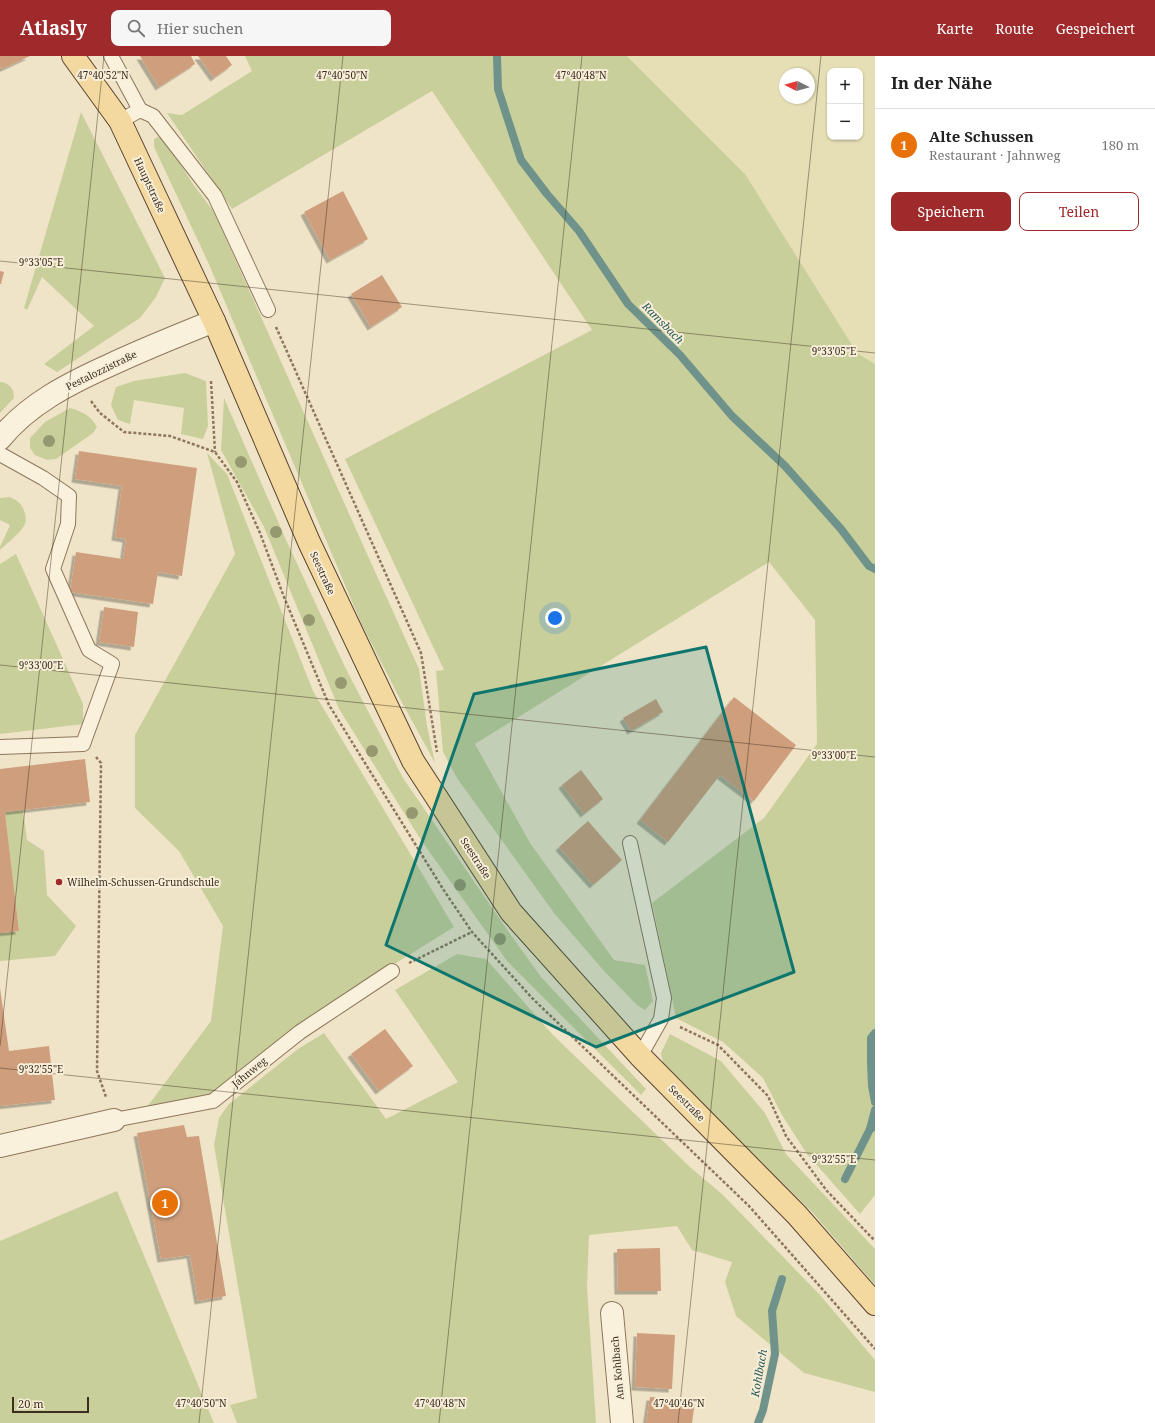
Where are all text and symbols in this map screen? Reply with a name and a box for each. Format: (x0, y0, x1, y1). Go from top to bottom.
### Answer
search box (111, 10, 391, 46)
text: Atlasly (20, 15, 87, 41)
icon: search (125, 17, 147, 39)
text: Hier suchen (157, 18, 244, 38)
text: Karte (937, 19, 973, 38)
text: Route (995, 19, 1034, 38)
text: Gespeichert (1056, 19, 1135, 38)
text: 47°40'52"N (77, 68, 129, 82)
text: 47°40'50"N (316, 68, 368, 82)
text: 47°40'48"N (555, 68, 607, 82)
north arrow (779, 68, 815, 104)
map controls (827, 68, 863, 140)
button: + (827, 68, 863, 104)
text: In der Nähe (891, 71, 992, 94)
button: − (827, 104, 863, 140)
text: Alte Schussen (929, 126, 1034, 146)
text: 1 (900, 136, 908, 154)
text: 180 m (1102, 136, 1139, 154)
text: Restaurant · Jahnweg (929, 146, 1060, 164)
street label: Hauptstraße (131, 155, 169, 215)
button: Speichern (891, 192, 1011, 231)
button: Teilen (1019, 192, 1139, 231)
text: 9°33'05"E (19, 255, 63, 269)
water label: Ramsbach (639, 298, 688, 347)
text: 9°33'05"E (812, 344, 856, 358)
street label: Pestalozzistraße (63, 347, 139, 393)
street label: Seestraße (307, 549, 339, 597)
your location (545, 608, 565, 628)
text: 9°33'00"E (19, 658, 63, 672)
text: 9°33'00"E (812, 748, 856, 762)
street label: Seestraße (458, 835, 494, 881)
place label: Wilhelm-Schussen-Grundschule (67, 875, 219, 889)
marker: Wilhelm-Schussen-Grundschule (54, 877, 64, 887)
street label: Jahnweg (228, 1053, 270, 1091)
text: 9°32'55"E (19, 1062, 63, 1076)
street label: Seestraße (666, 1082, 708, 1124)
text: 9°32'55"E (812, 1152, 856, 1166)
pin: 1 (152, 1188, 178, 1218)
street label: Am Kohlbach (607, 1335, 627, 1401)
water label: Kohlbach (747, 1347, 770, 1399)
scale bar (12, 1395, 89, 1414)
text: 20 m (18, 1396, 44, 1411)
text: 47°40'50"N (175, 1396, 227, 1410)
text: 47°40'48"N (414, 1396, 466, 1410)
text: 47°40'46"N (653, 1396, 705, 1410)

